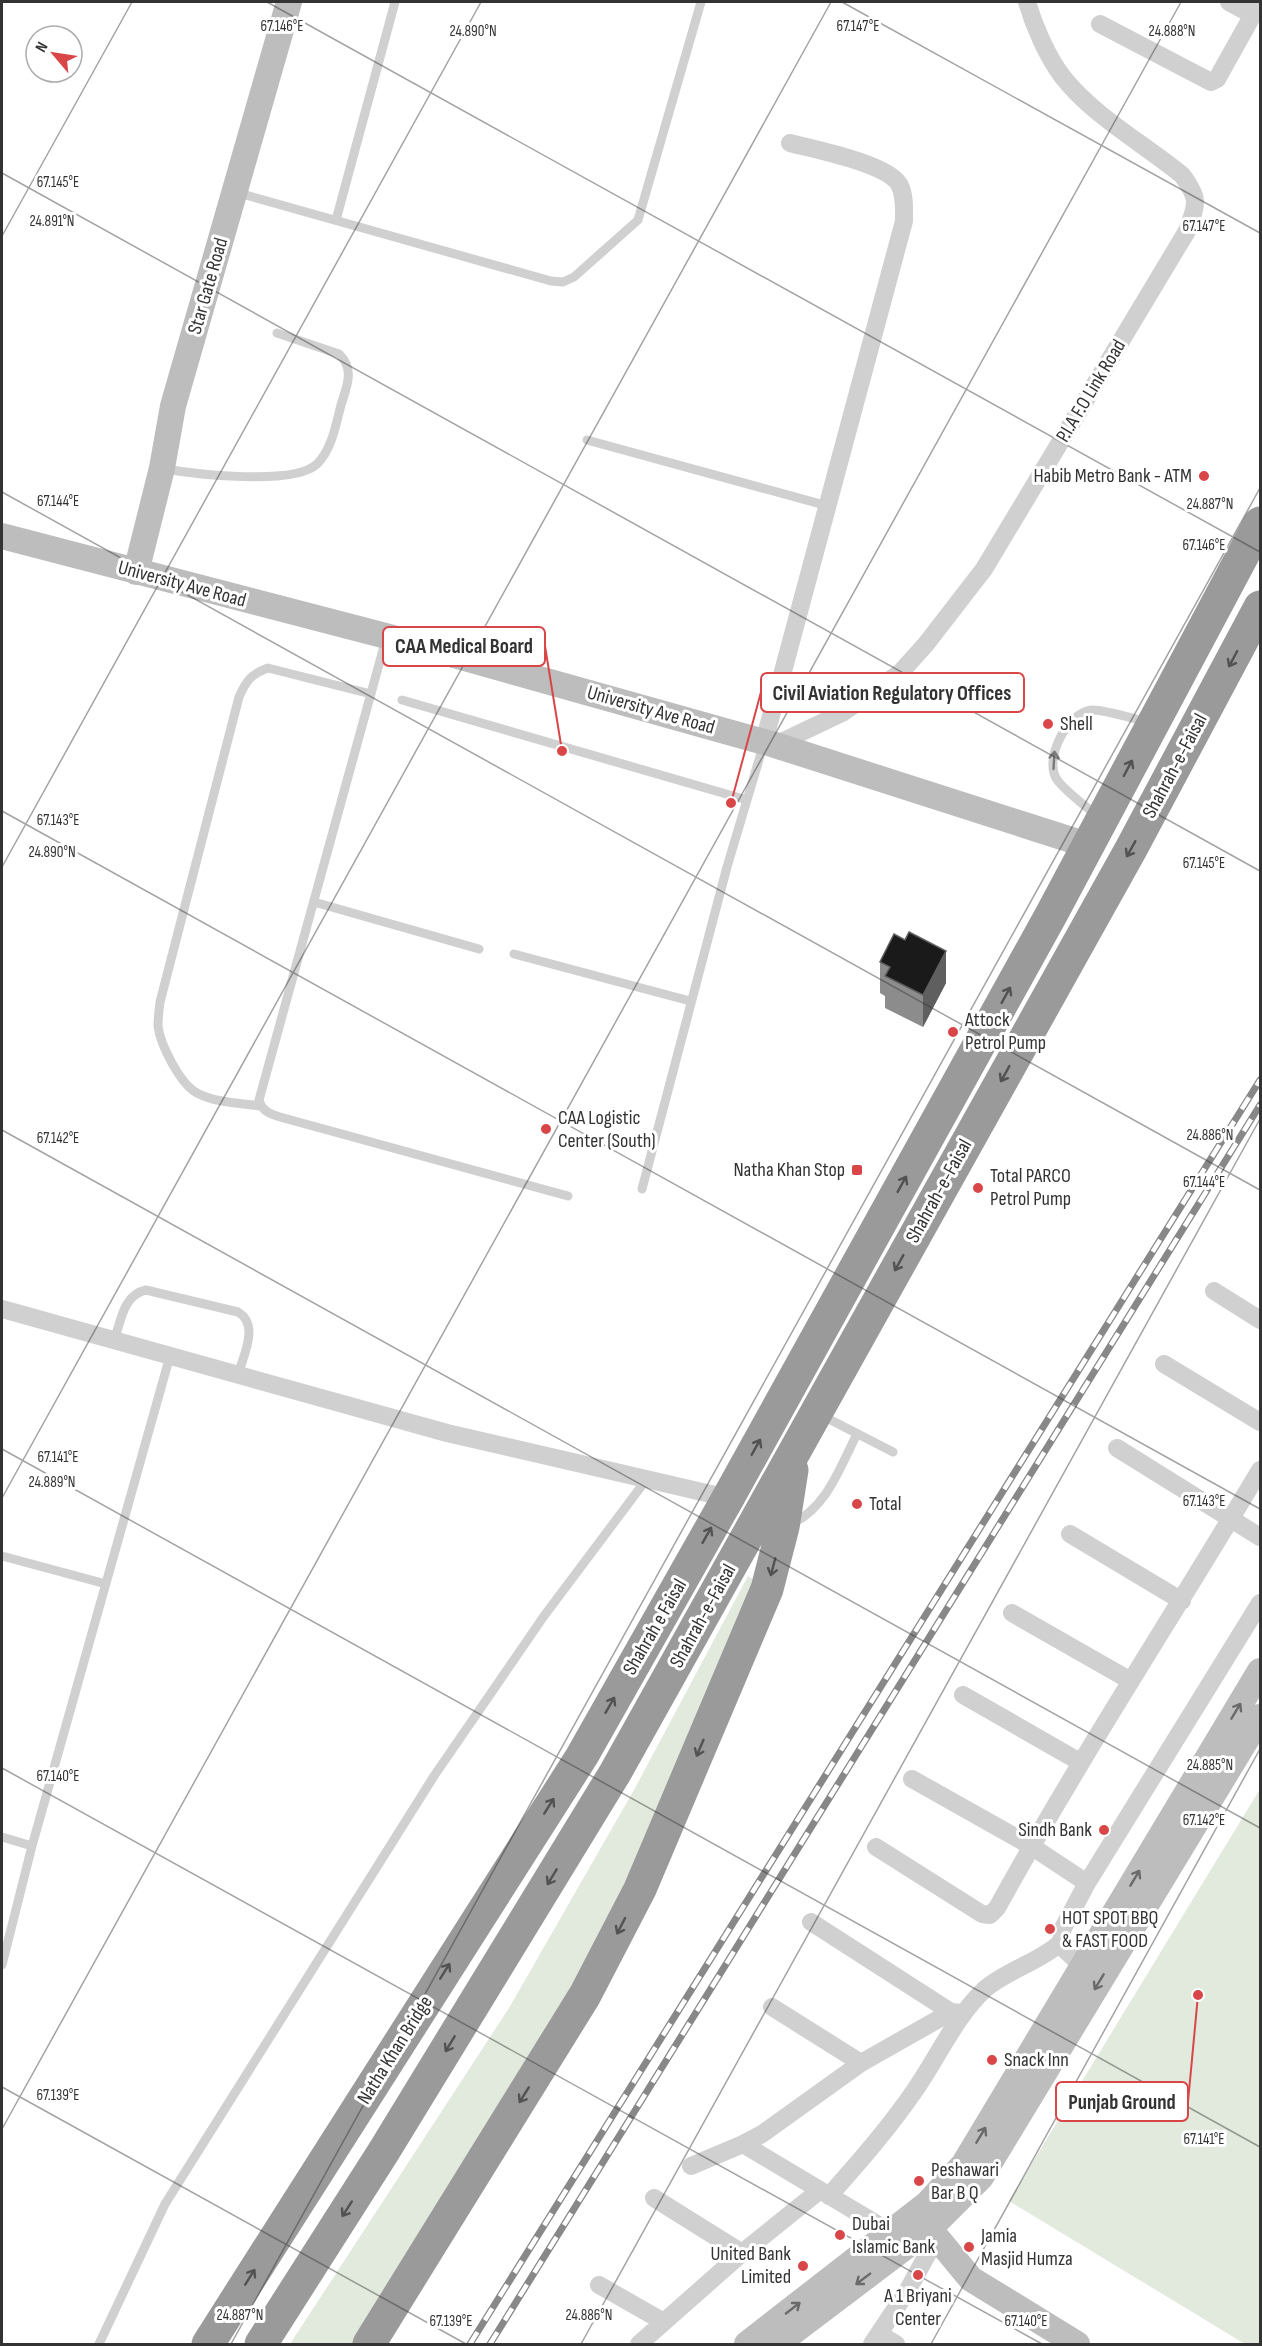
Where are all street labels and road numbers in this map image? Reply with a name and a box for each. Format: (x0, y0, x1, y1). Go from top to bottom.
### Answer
street label: Star Gate Road (183, 235, 233, 337)
street label: P.I.A F.O Link Road (1051, 335, 1131, 447)
street label: University Ave Road (115, 555, 249, 613)
street label: University Ave Road (584, 680, 718, 740)
street label: Shahrah-e-Faisal (1137, 710, 1213, 822)
street label: Shahrah-e-Faisal (901, 1135, 977, 1247)
street label: Shahrah-e-Faisal (665, 1560, 741, 1672)
street label: Shahrah e Faisal (618, 1575, 692, 1679)
street label: Natha Khan Bridge (352, 1991, 438, 2109)

